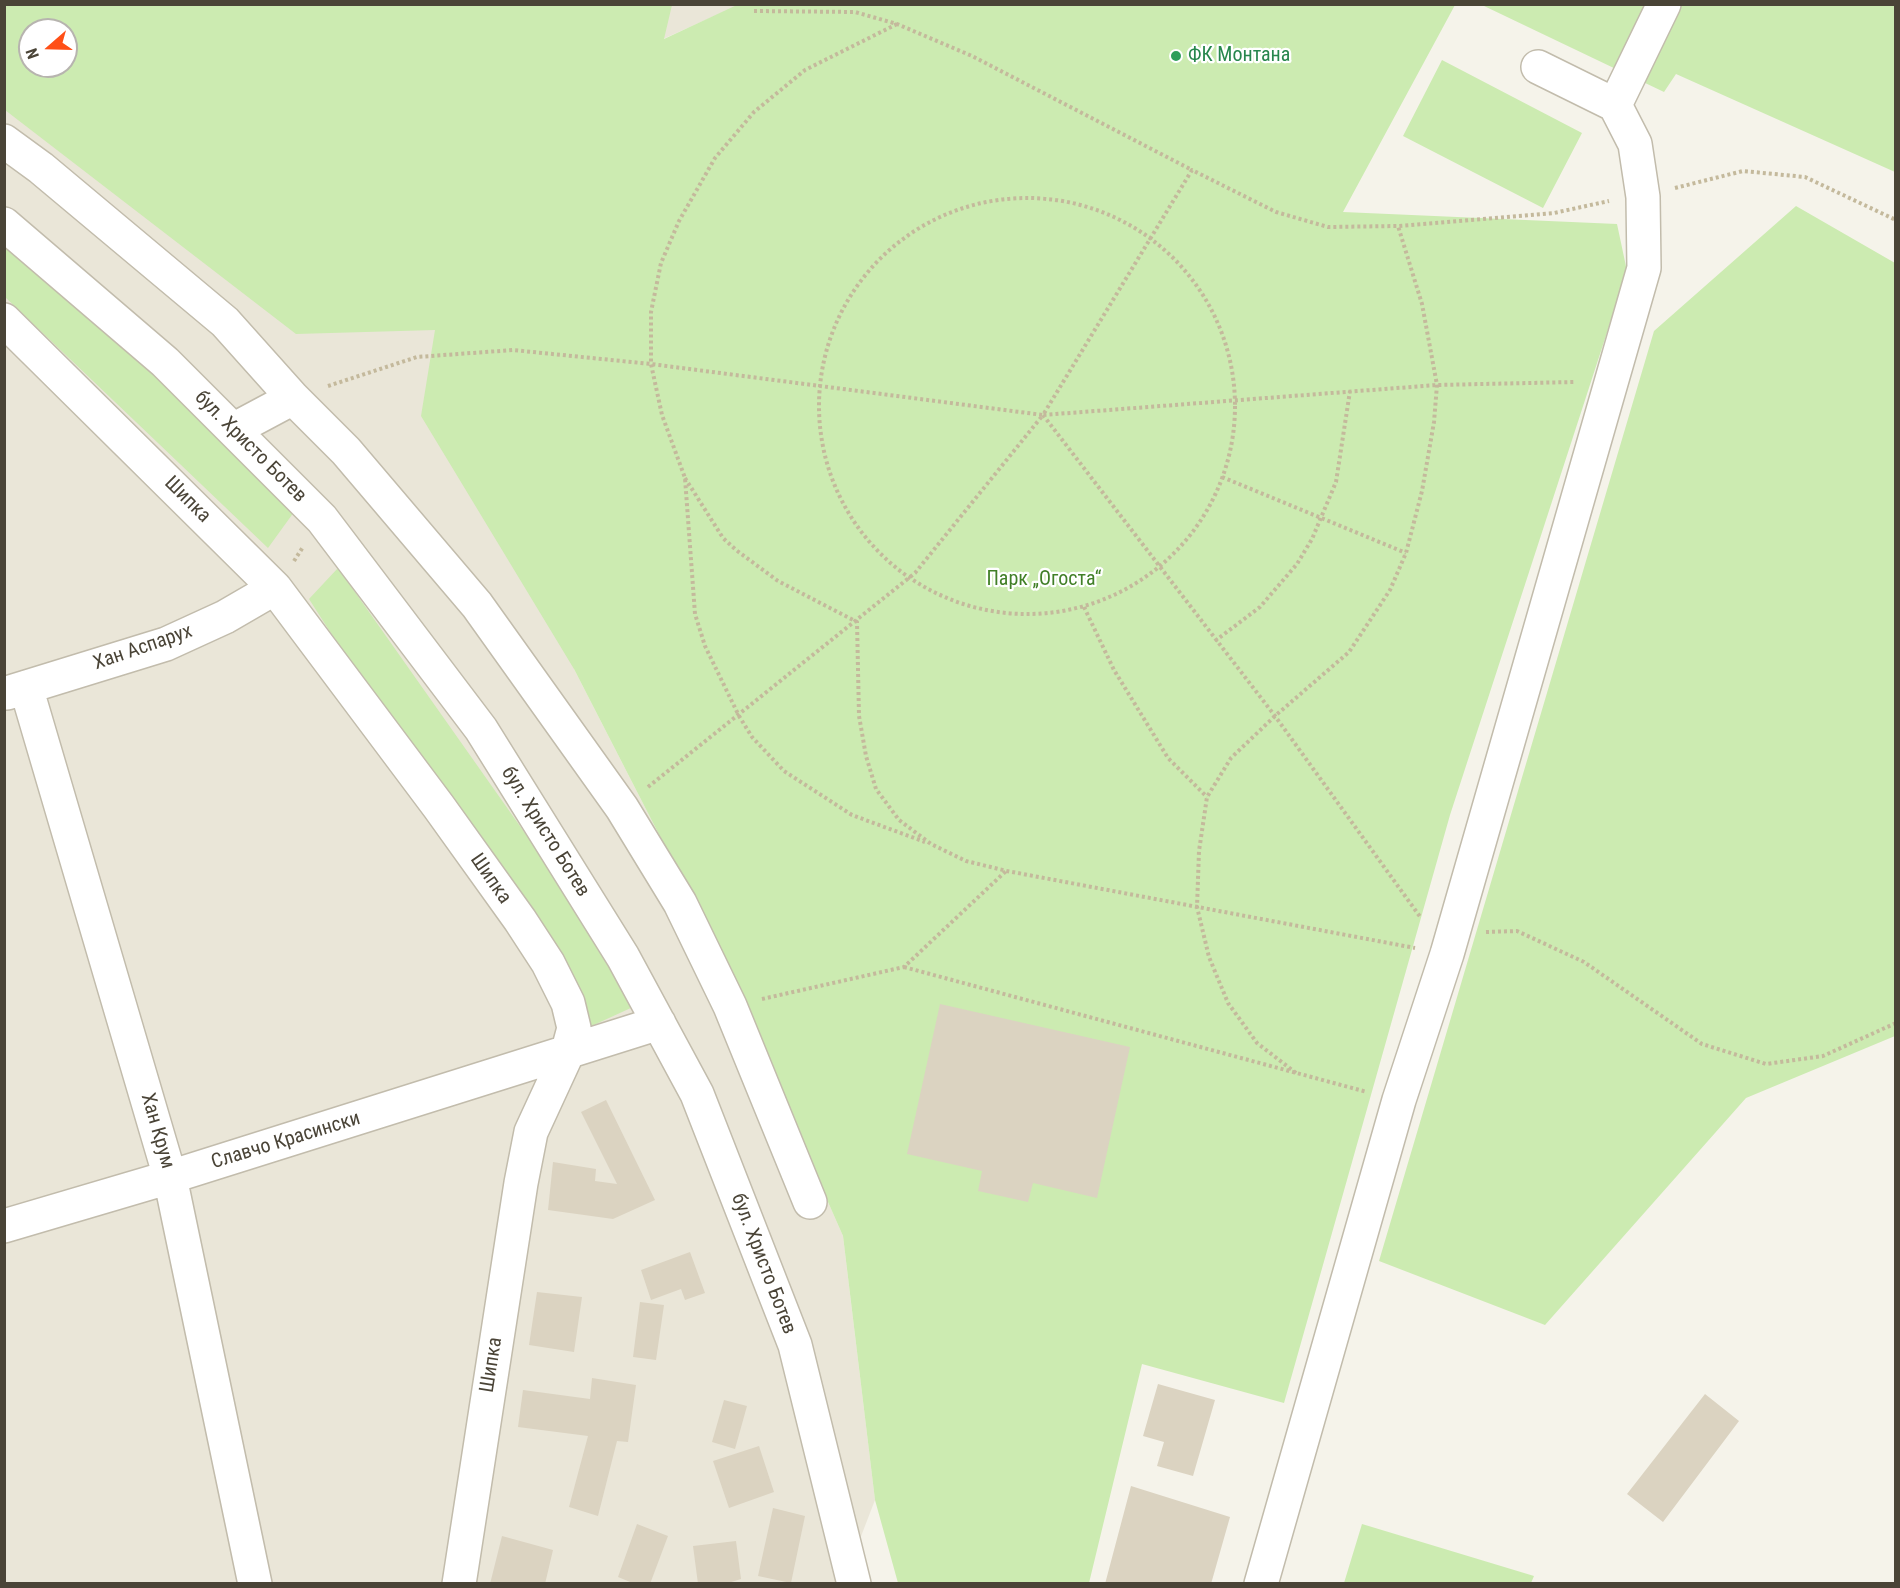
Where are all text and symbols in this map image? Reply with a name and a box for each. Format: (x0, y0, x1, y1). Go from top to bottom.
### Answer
north arrow (18, 18, 78, 78)
place label: ФК Монтана (1188, 44, 1290, 68)
text: N (22, 46, 43, 62)
marker: ФК Монтана (1169, 49, 1183, 63)
street label: бул. Христо Ботев (189, 386, 311, 508)
street label: Шипка (159, 472, 215, 528)
park label: Парк „Огоста“ (986, 568, 1102, 592)
street label: Хан Аспарух (91, 620, 195, 676)
street label: бул. Христо Ботев (495, 763, 595, 901)
street label: Шипка (464, 849, 516, 909)
street label: Хан Крум (135, 1091, 179, 1171)
street label: Славчо Красински (209, 1107, 363, 1175)
street label: бул. Христо Ботев (725, 1190, 801, 1338)
street label: Шипка (476, 1336, 508, 1394)

